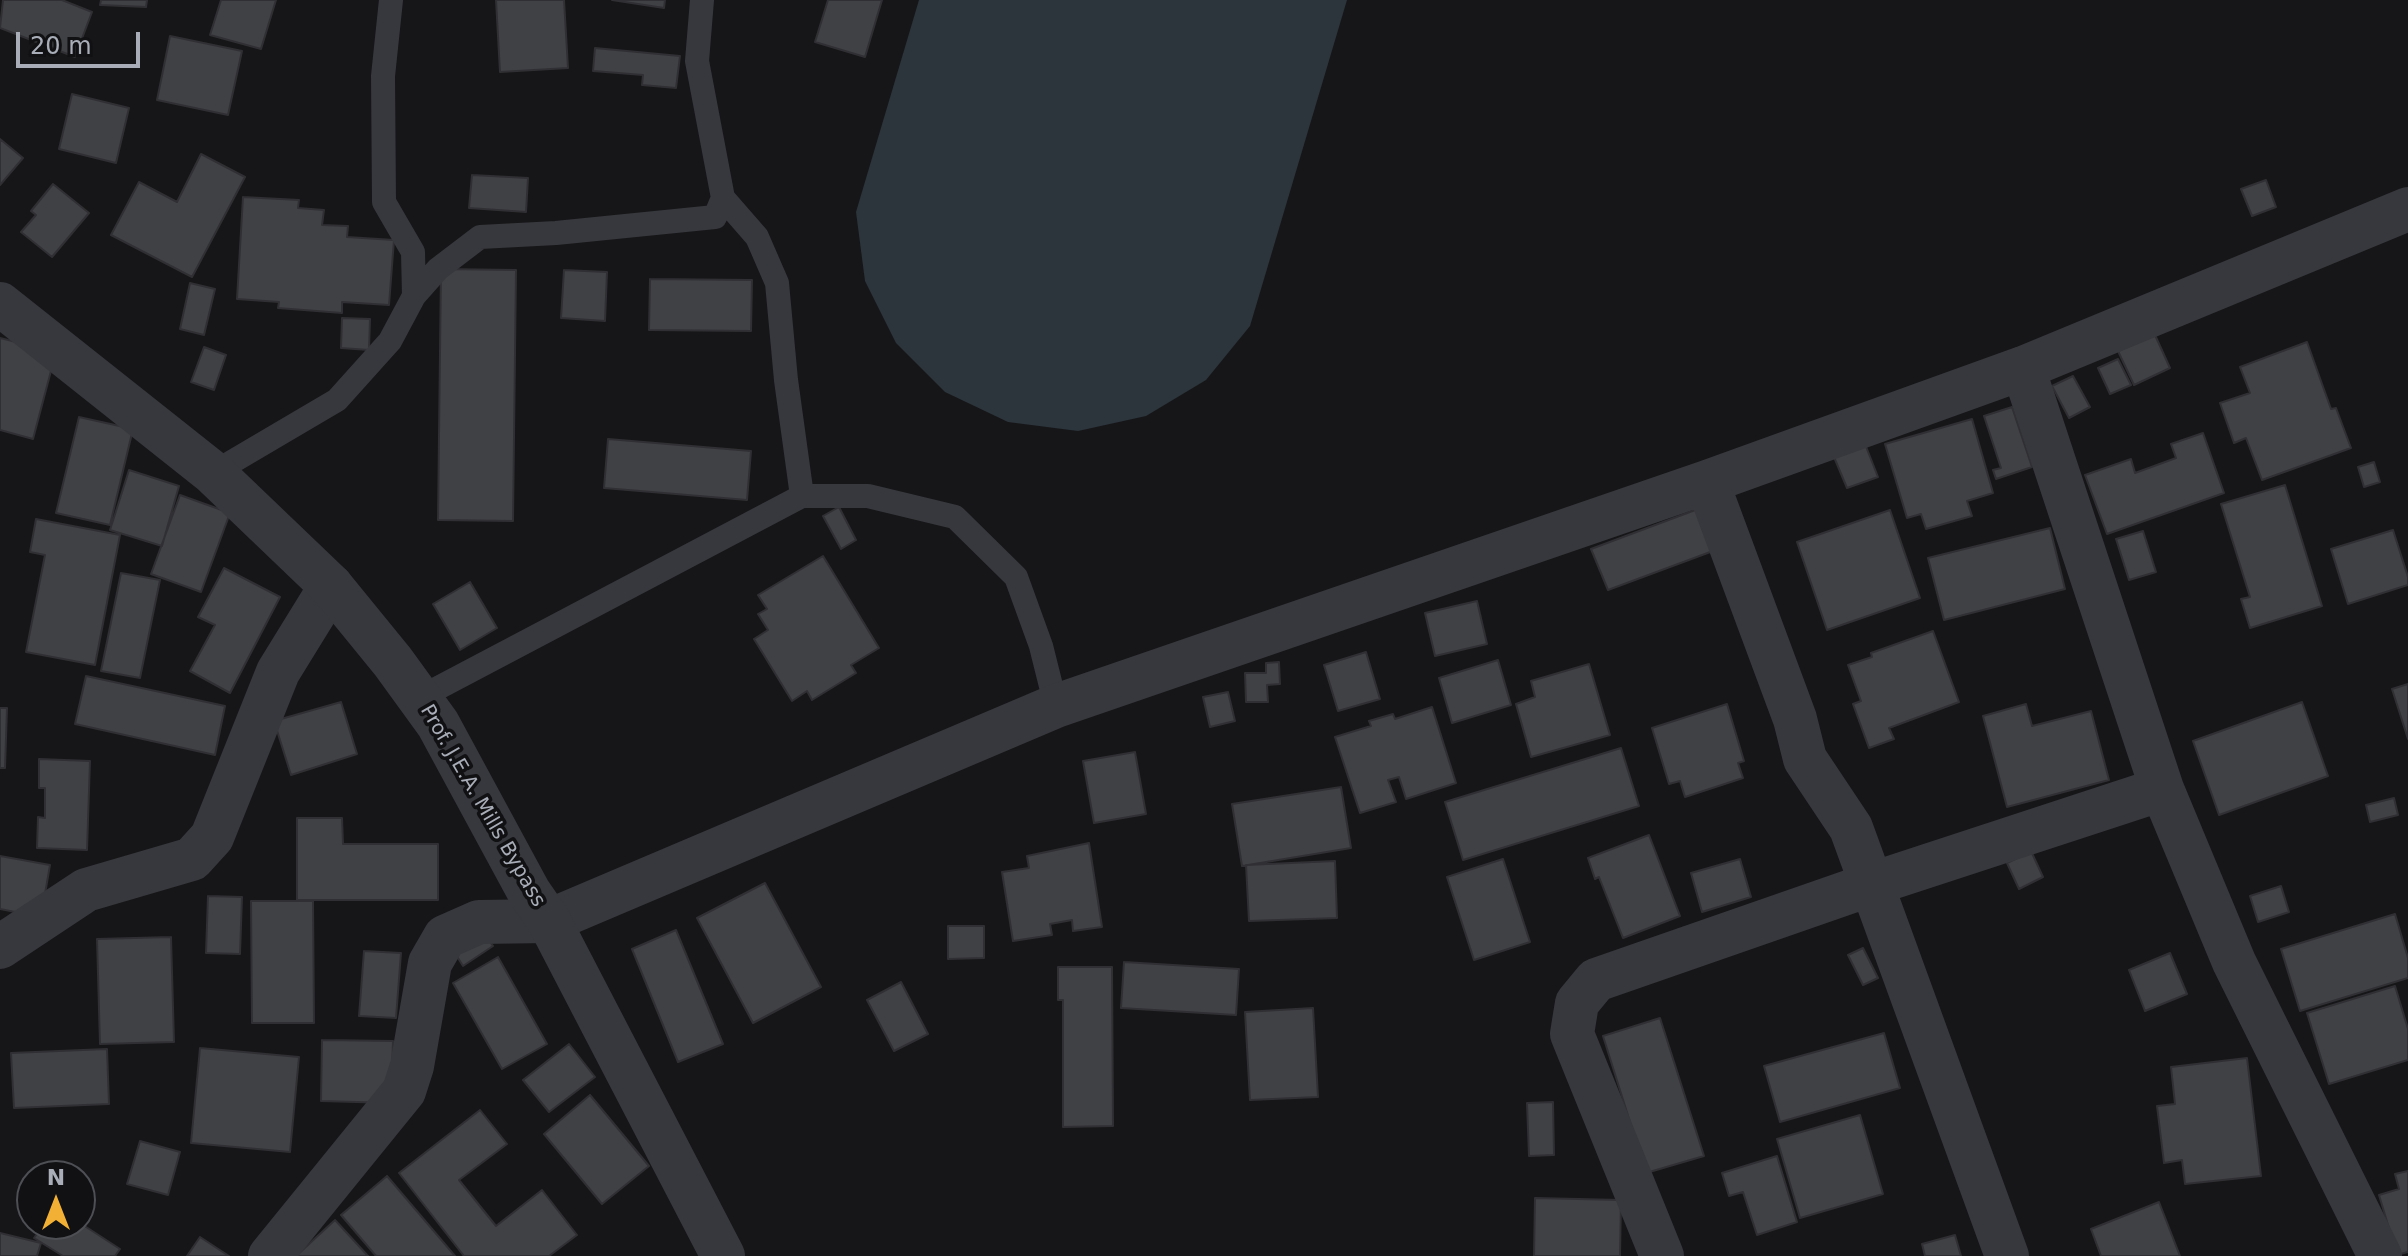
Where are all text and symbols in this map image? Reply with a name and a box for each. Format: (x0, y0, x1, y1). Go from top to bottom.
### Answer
scale bar (20, 16, 144, 66)
text: 20 m (30, 32, 92, 60)
street label: Prof. J.E.A. Mills Bypass (414, 701, 550, 911)
north arrow (16, 1160, 96, 1240)
text: N (47, 1165, 65, 1190)

